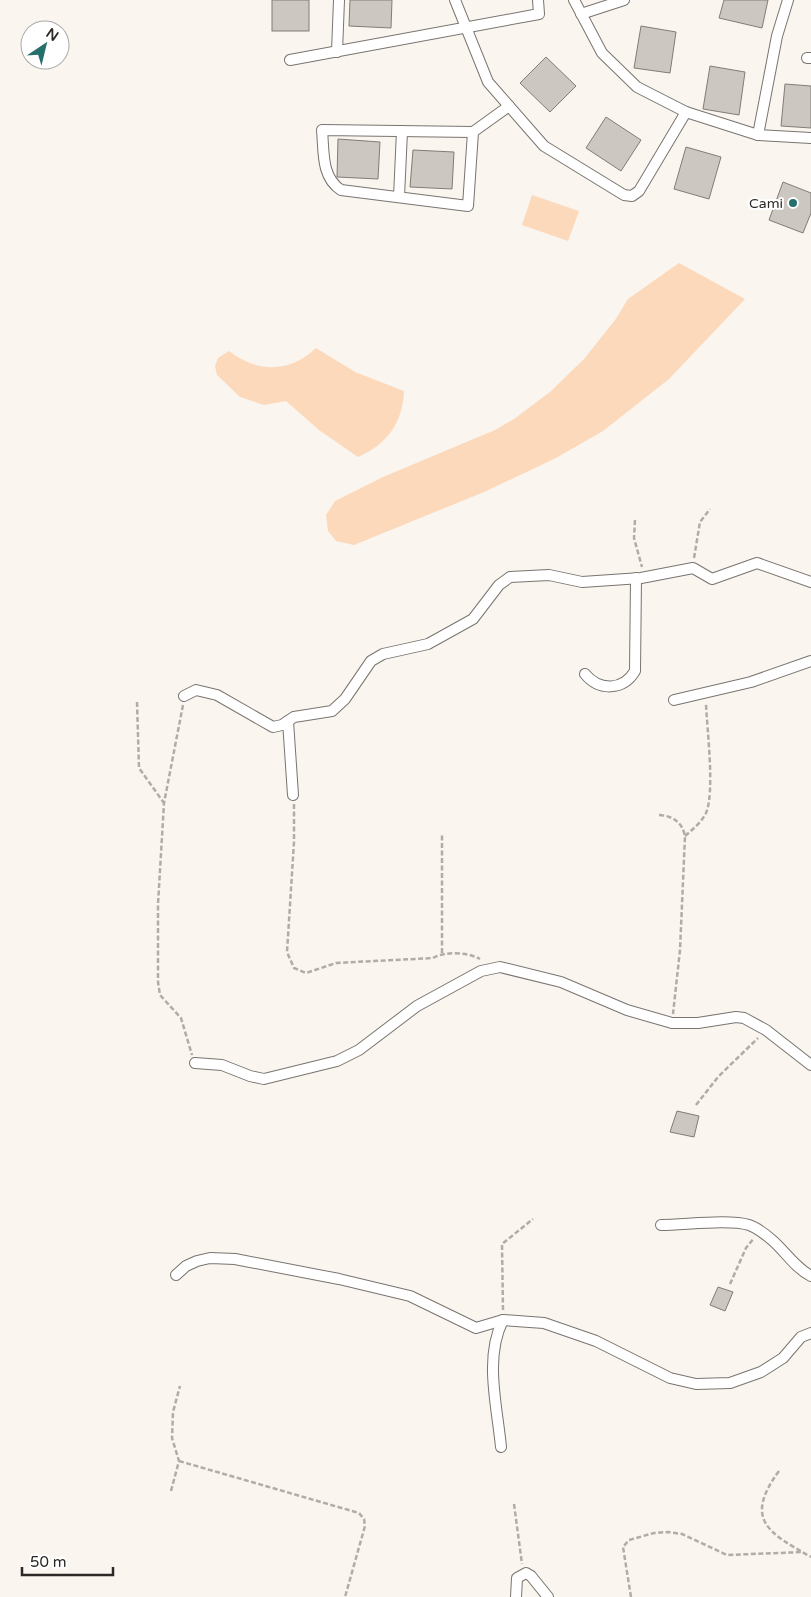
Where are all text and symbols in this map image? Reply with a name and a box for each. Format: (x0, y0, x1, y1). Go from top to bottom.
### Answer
north arrow (20, 20, 70, 70)
text: N (43, 25, 62, 45)
place label: Cami (749, 195, 783, 212)
marker: Cami (787, 197, 799, 209)
scale bar (22, 1544, 114, 1576)
text: 50 m (30, 1553, 67, 1571)

